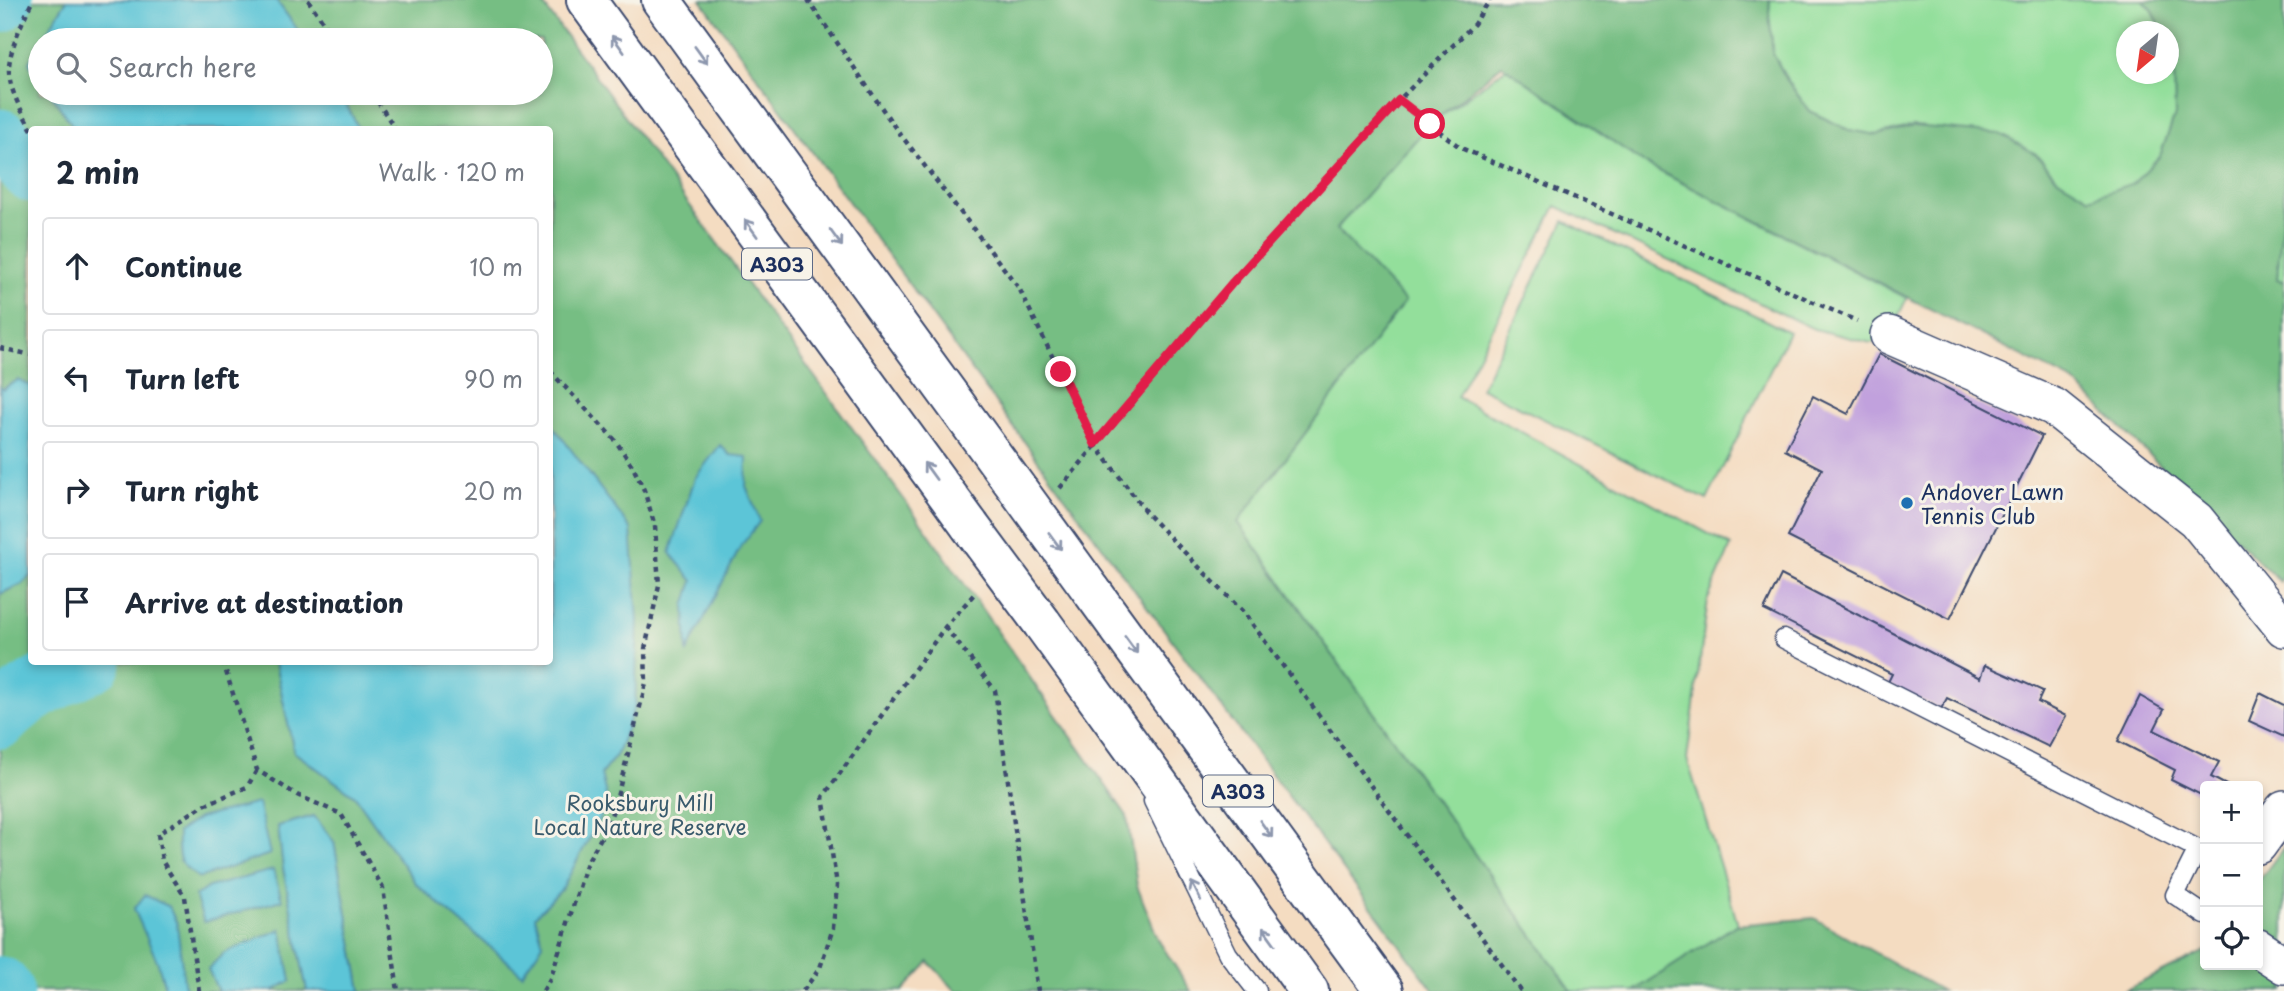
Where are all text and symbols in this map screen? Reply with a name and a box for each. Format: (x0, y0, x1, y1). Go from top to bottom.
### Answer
north arrow (2116, 21, 2179, 84)
search box (28, 28, 553, 105)
one-way arrow (611, 35, 625, 54)
one-way arrow (694, 45, 708, 64)
text: Search here (108, 47, 257, 86)
icon: search (52, 48, 90, 86)
route start (1414, 108, 1445, 139)
text: 2 min (56, 149, 140, 194)
text: Walk · 120 m (378, 154, 525, 189)
one-way arrow (744, 219, 759, 238)
one-way arrow (829, 228, 843, 247)
icon: ahead (58, 247, 96, 285)
text: Continue (125, 247, 242, 286)
road number: A303 (742, 248, 812, 280)
text: 10 m (469, 249, 523, 284)
route end (1045, 356, 1076, 387)
icon: left (58, 359, 96, 397)
text: Turn left (125, 359, 240, 398)
text: 90 m (464, 361, 523, 396)
one-way arrow (922, 462, 937, 481)
icon: right (58, 471, 96, 509)
text: Turn right (125, 471, 259, 510)
text: 20 m (464, 473, 523, 508)
place label: Andover Lawn Tennis Club (1921, 475, 2064, 531)
marker: Andover Lawn Tennis Club (1899, 495, 1915, 511)
one-way arrow (1048, 531, 1062, 550)
icon: arrive (58, 583, 96, 621)
text: Arrive at destination (125, 583, 404, 622)
one-way arrow (1123, 636, 1138, 655)
road number: A303 (1203, 776, 1273, 806)
map controls (2200, 781, 2263, 970)
button: + (2200, 781, 2263, 844)
park label: Rooksbury Mill Local Nature Reserve (533, 786, 747, 842)
one-way arrow (1258, 819, 1273, 838)
button: − (2200, 844, 2263, 907)
one-way arrow (1189, 881, 1203, 902)
button: locate (2200, 907, 2263, 970)
one-way arrow (1261, 927, 1276, 946)

